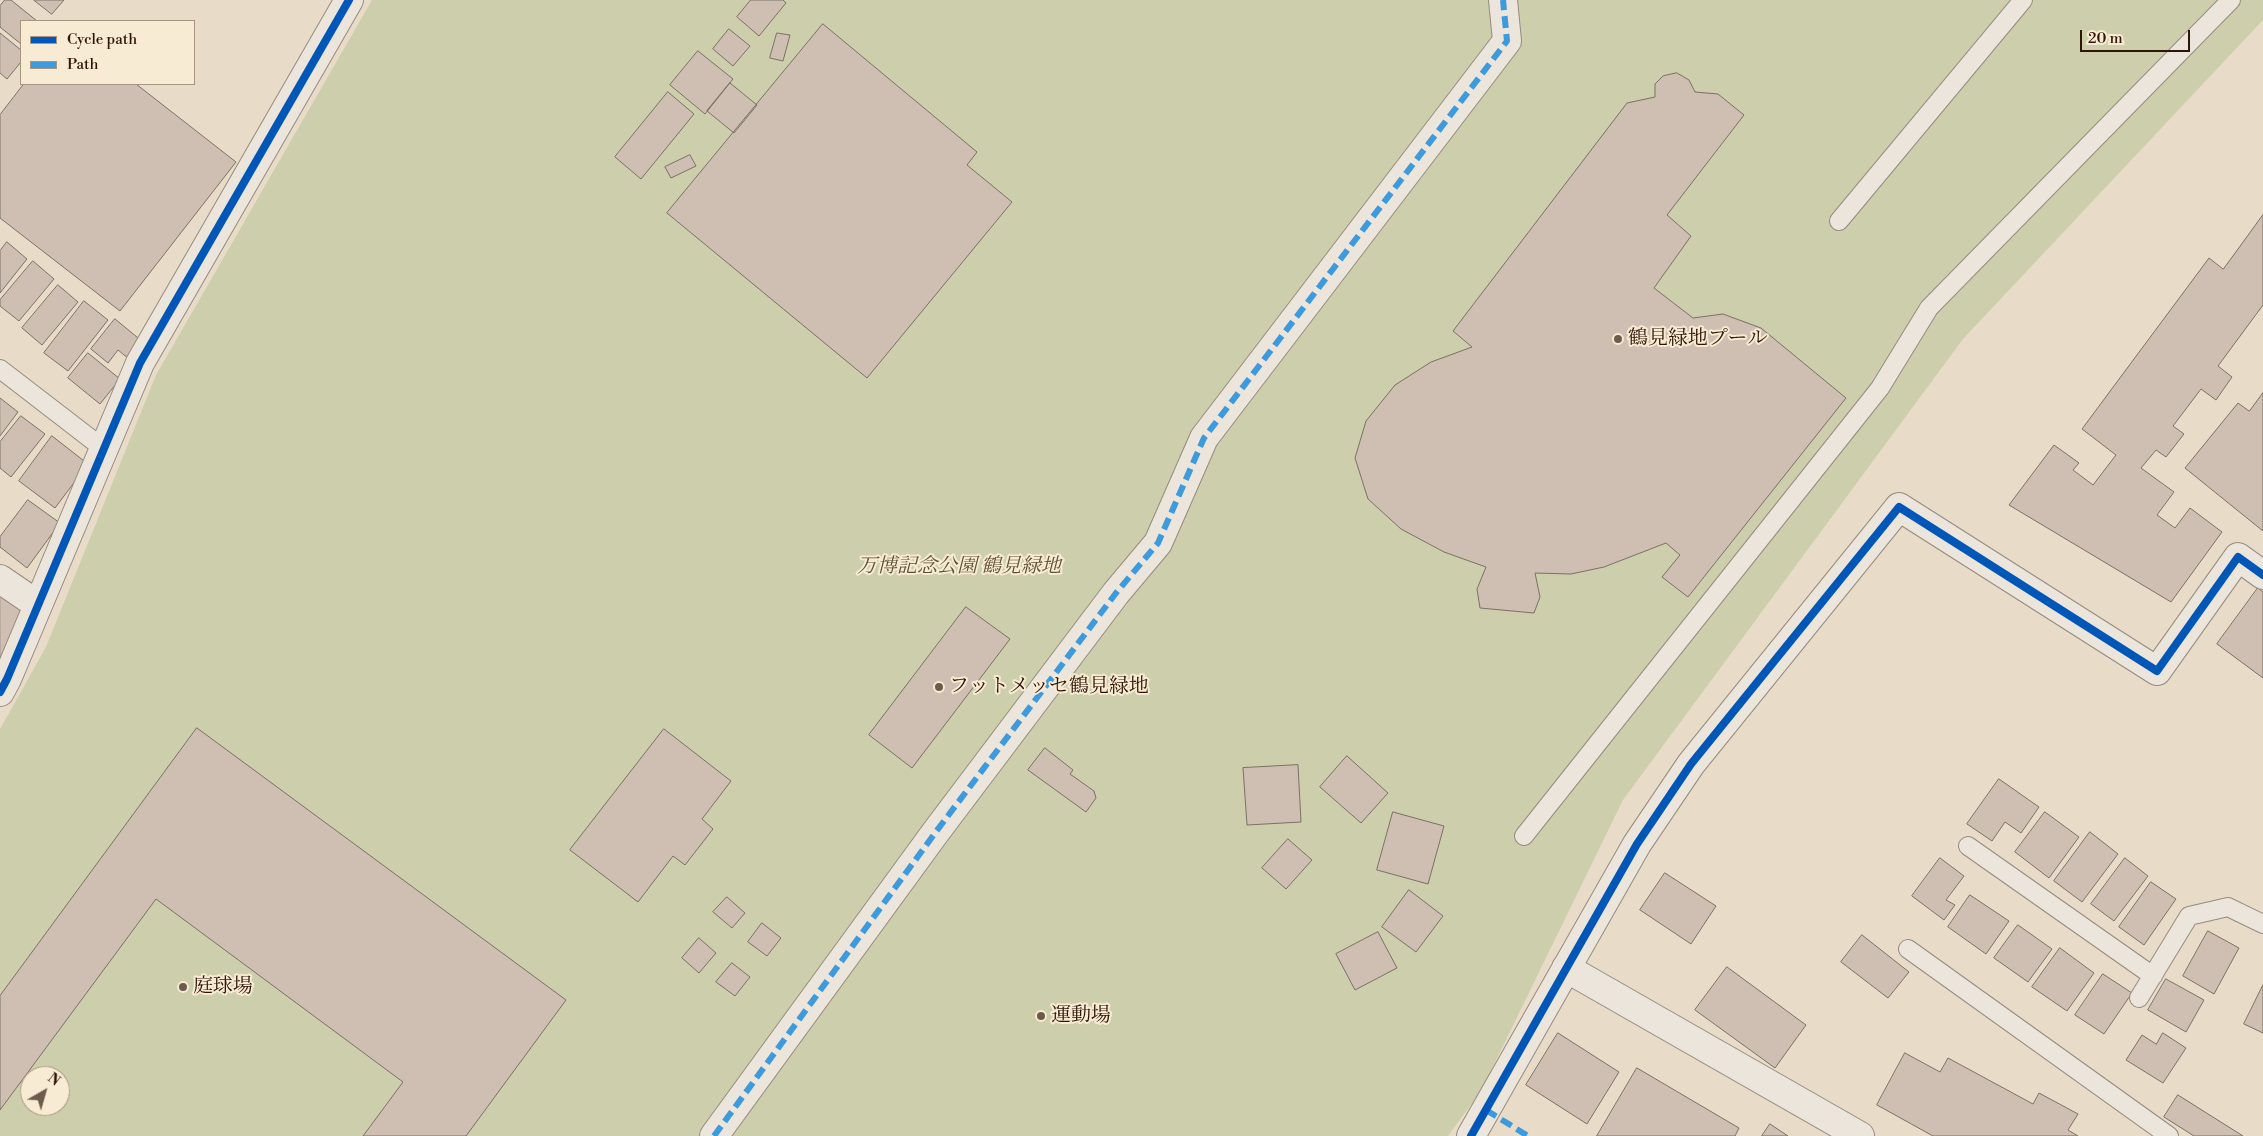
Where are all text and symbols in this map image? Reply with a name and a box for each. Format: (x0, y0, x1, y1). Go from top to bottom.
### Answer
legend (20, 20, 195, 85)
scale bar (2083, 20, 2193, 52)
text: 20 m (2088, 29, 2123, 48)
text: Cycle path (67, 30, 137, 49)
text: Path (67, 55, 99, 74)
place label: 鶴見緑地プール (1628, 327, 1767, 351)
marker: 鶴見緑地プール (1612, 333, 1624, 345)
park label: 万博記念公園 鶴見緑地 (857, 555, 1061, 579)
place label: フットメッセ鶴見緑地 (949, 675, 1149, 699)
marker: フットメッセ鶴見緑地 (933, 681, 945, 693)
place label: 庭球場 (193, 975, 253, 999)
marker: 庭球場 (177, 981, 189, 993)
place label: 運動場 (1051, 1004, 1111, 1028)
marker: 運動場 (1035, 1010, 1047, 1022)
north arrow (20, 1066, 70, 1116)
text: N (44, 1069, 64, 1090)

